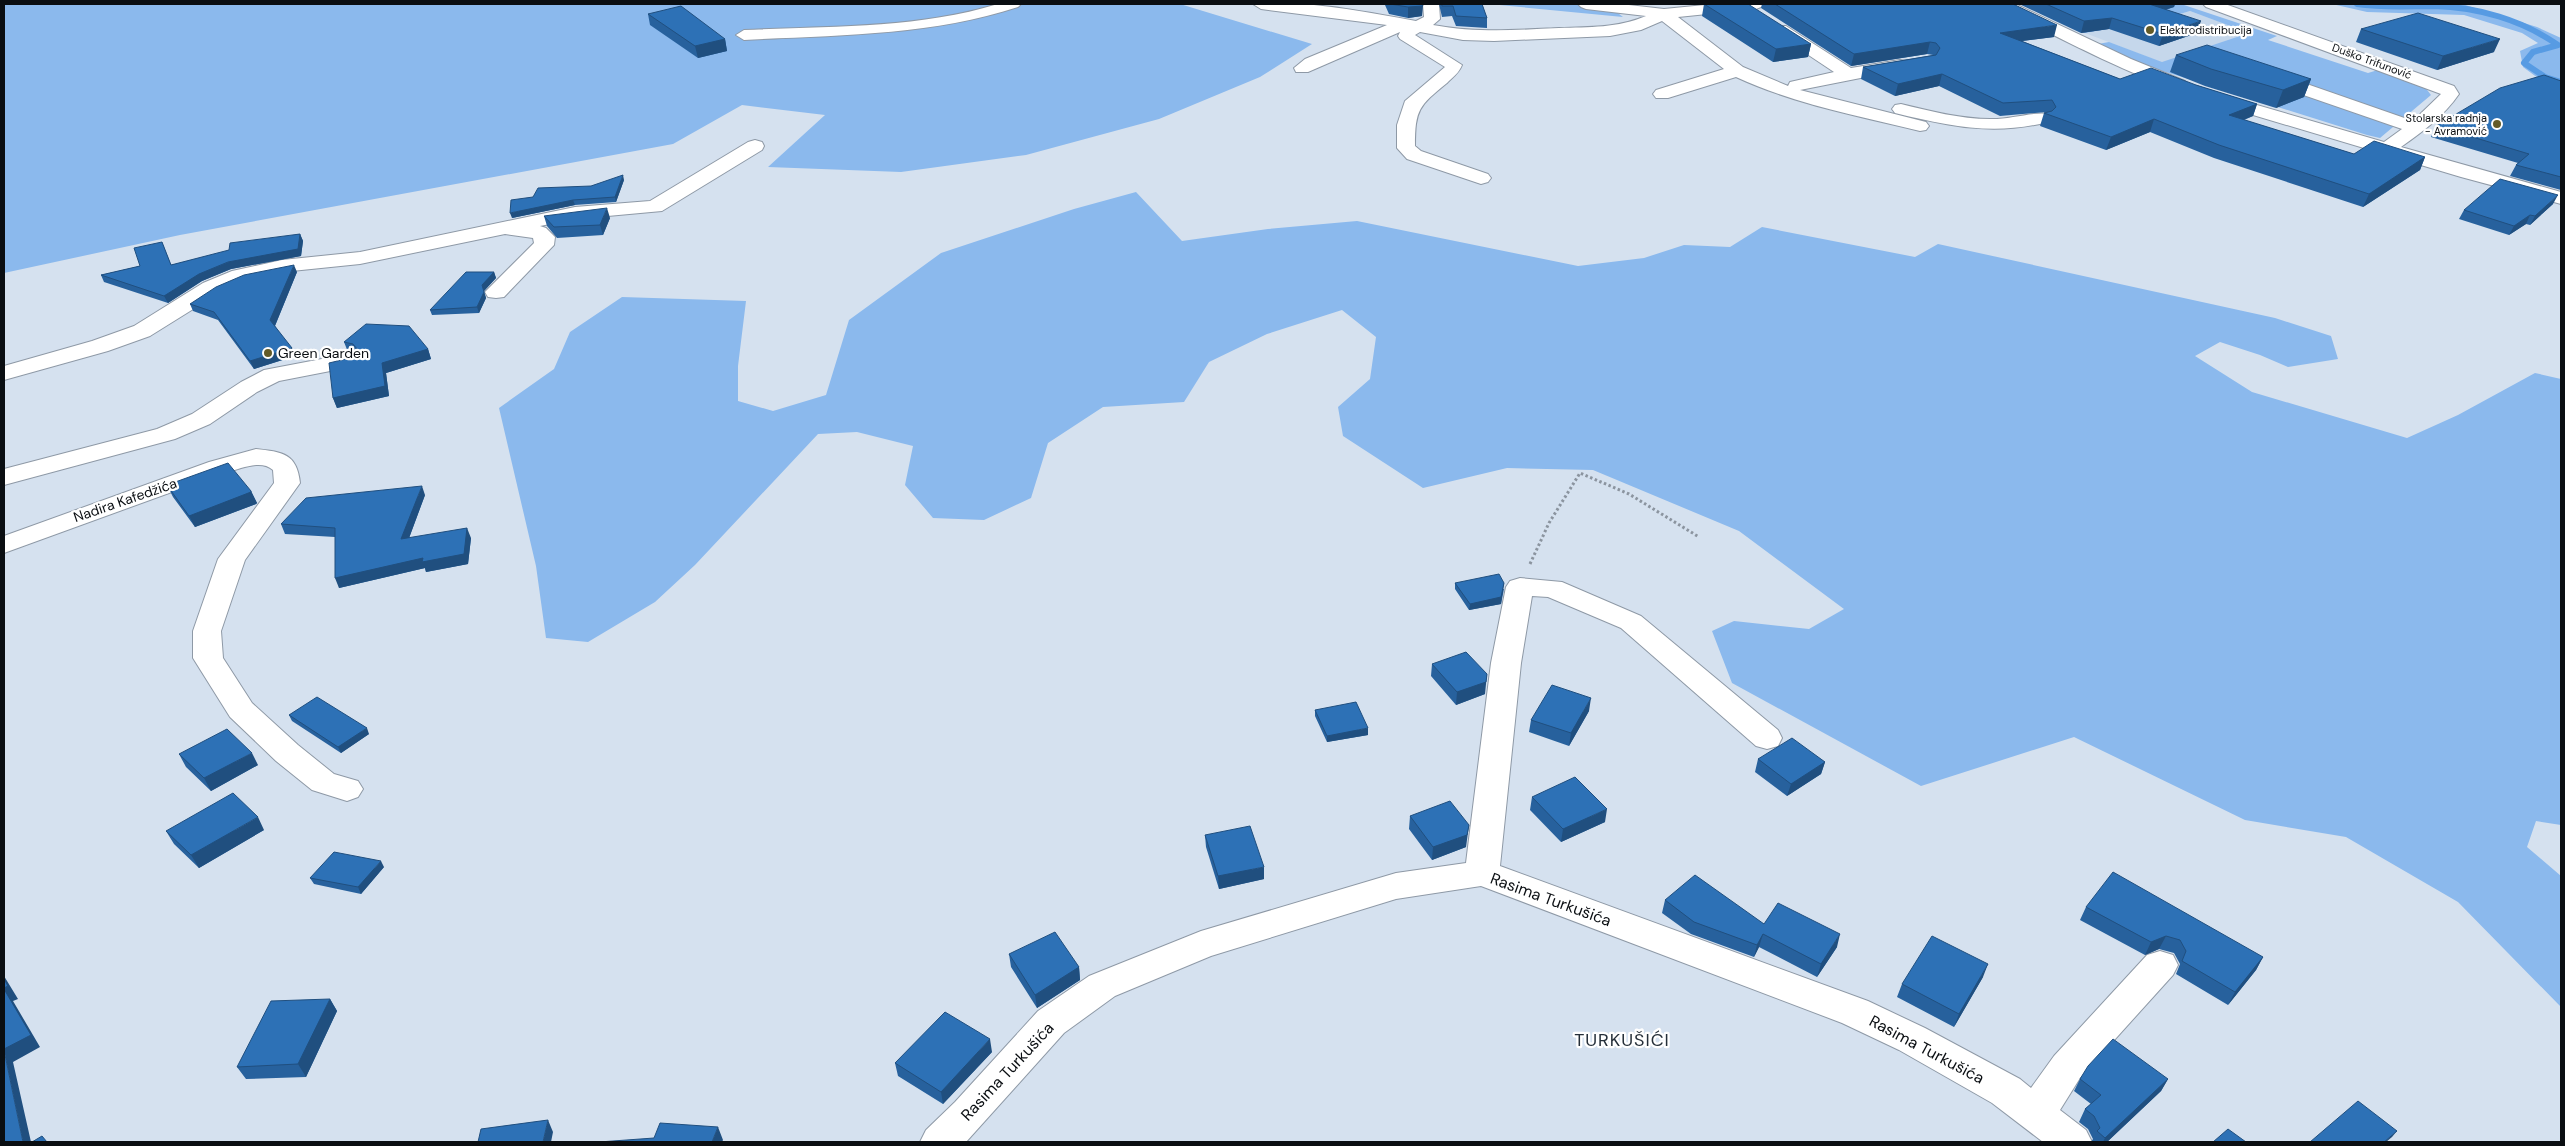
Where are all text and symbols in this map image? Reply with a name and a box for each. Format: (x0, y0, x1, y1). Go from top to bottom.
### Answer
place label: Elektrodistribucija (2160, 23, 2252, 37)
marker: Elektrodistribucija (2144, 24, 2156, 36)
street label: Duško Trifunović (2330, 40, 2414, 82)
place label: Stolarska radnja - Avramović (2406, 111, 2487, 138)
marker: Stolarska radnja - Avramović (2491, 118, 2503, 130)
place label: Green Garden (278, 344, 369, 362)
marker: Green Garden (262, 347, 274, 359)
street label: Nadira Kafedžića (71, 474, 179, 526)
street label: Rasima Turkušića (1487, 868, 1614, 931)
street label: Rasima Turkušića (1866, 1010, 1988, 1089)
street label: Rasima Turkušića (956, 1018, 1058, 1125)
district label: TURKUŠIĆI (1574, 1028, 1670, 1052)

